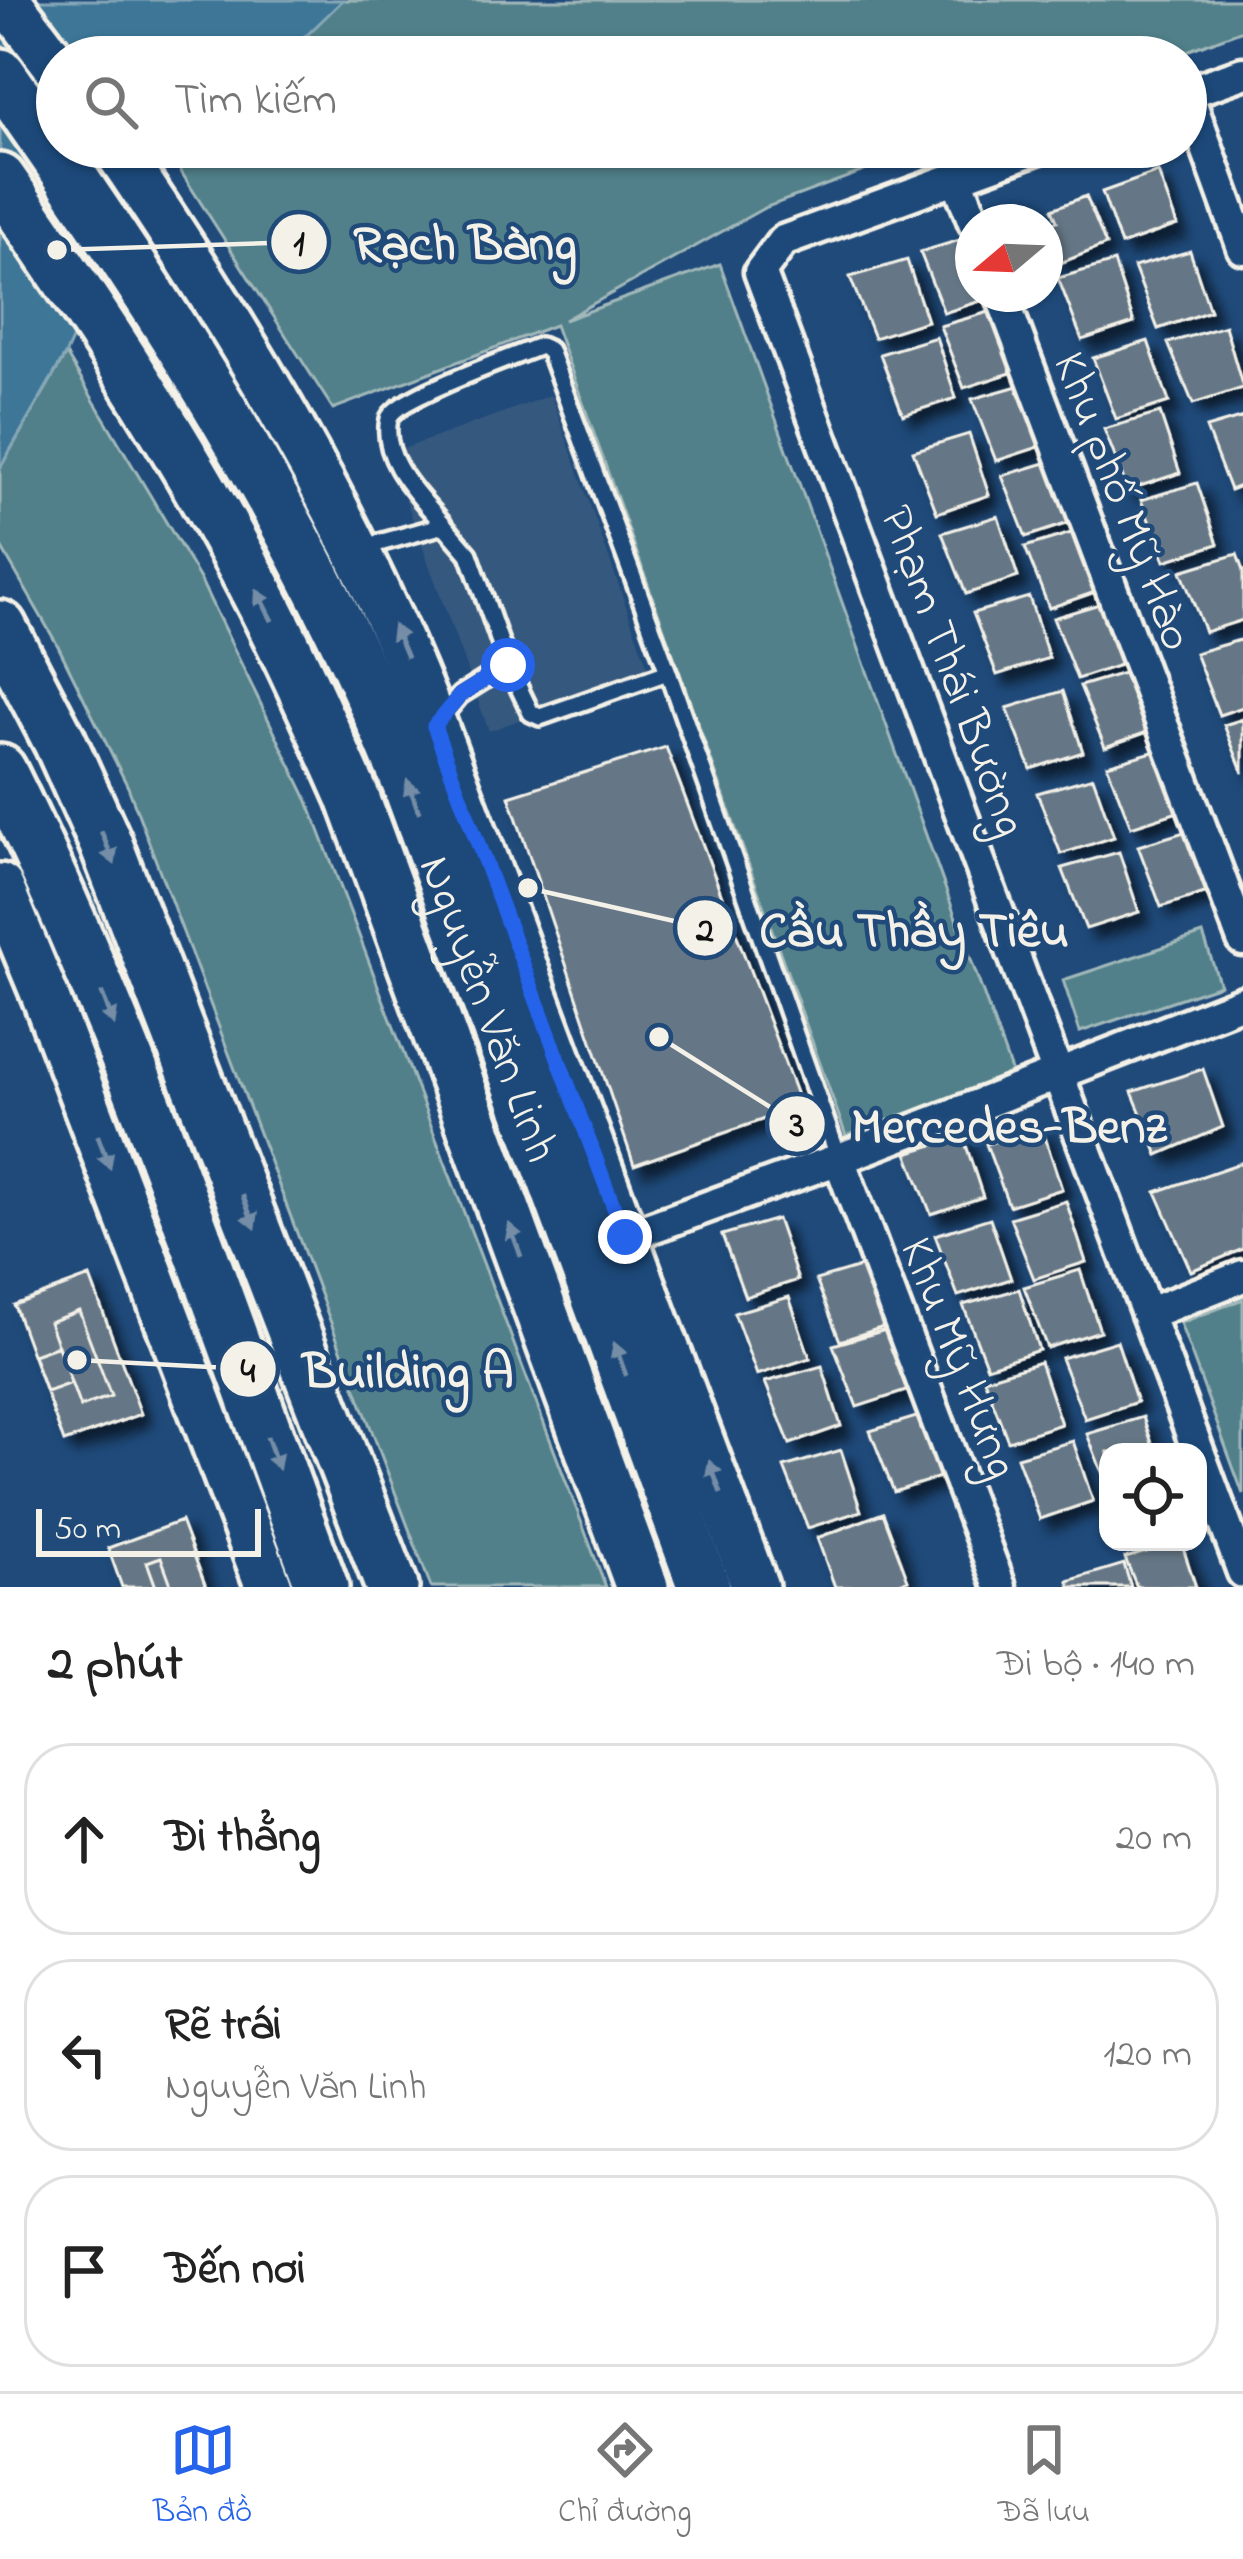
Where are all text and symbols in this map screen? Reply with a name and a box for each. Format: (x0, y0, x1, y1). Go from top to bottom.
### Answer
search box (36, 36, 1207, 168)
icon: search (78, 69, 144, 135)
text: Tìm kiếm (174, 69, 337, 135)
callout: Rạch Bàng (269, 198, 601, 285)
north arrow (955, 204, 1063, 312)
text: Rạch Bàng (353, 209, 577, 285)
text: 1 (293, 219, 305, 272)
street label: Khu phố Mỹ Hào (1032, 342, 1210, 661)
street label: Phạm Thái Bường (858, 496, 1044, 848)
one-way arrow (254, 588, 274, 622)
one-way arrow (389, 623, 409, 658)
route start (481, 638, 535, 692)
one-way arrow (403, 778, 422, 814)
one-way arrow (99, 831, 118, 867)
street label: Nguyễn Văn Linh (398, 846, 575, 1173)
callout: Cầu Thầy Tiêu (675, 885, 1093, 972)
text: Cầu Thầy Tiêu (759, 896, 1069, 971)
text: 2 (695, 906, 714, 959)
one-way arrow (99, 991, 118, 1027)
callout: Mercedes-Benz (767, 1080, 1191, 1167)
text: Mercedes-Benz (851, 1092, 1168, 1167)
text: 3 (789, 1101, 805, 1154)
one-way arrow (96, 1135, 115, 1171)
one-way arrow (240, 1194, 259, 1230)
route end (598, 1210, 652, 1264)
one-way arrow (505, 1222, 523, 1258)
street label: Khu Mỹ Hưng (878, 1228, 1035, 1490)
callout: Building A (218, 1326, 537, 1413)
text: Building A (300, 1337, 514, 1413)
one-way arrow (610, 1341, 628, 1377)
text: 4 (241, 1347, 256, 1400)
one-way arrow (264, 1436, 283, 1472)
map controls (1099, 1443, 1207, 1551)
button: locate (1099, 1443, 1207, 1551)
one-way arrow (704, 1459, 723, 1495)
scale bar (36, 1503, 261, 1556)
text: 50 m (54, 1506, 121, 1554)
text: 2 phút (48, 1628, 183, 1703)
text: Đi bộ · 140 m (997, 1637, 1195, 1694)
icon: ahead (51, 1806, 117, 1872)
text: Đi thẳng (165, 1806, 321, 1872)
text: 20 m (1116, 1811, 1192, 1868)
text: Rẽ trái (165, 1994, 281, 2060)
icon: left (51, 2022, 117, 2088)
text: 120 m (1103, 2027, 1192, 2084)
text: Nguyễn Văn Linh (165, 2060, 427, 2117)
icon: arrive (51, 2238, 117, 2304)
text: Đến nơi (165, 2238, 305, 2304)
tab: Bản đồ (153, 2417, 252, 2537)
tab: Chỉ đường (558, 2417, 692, 2537)
tab: Đã lưu (998, 2417, 1090, 2537)

